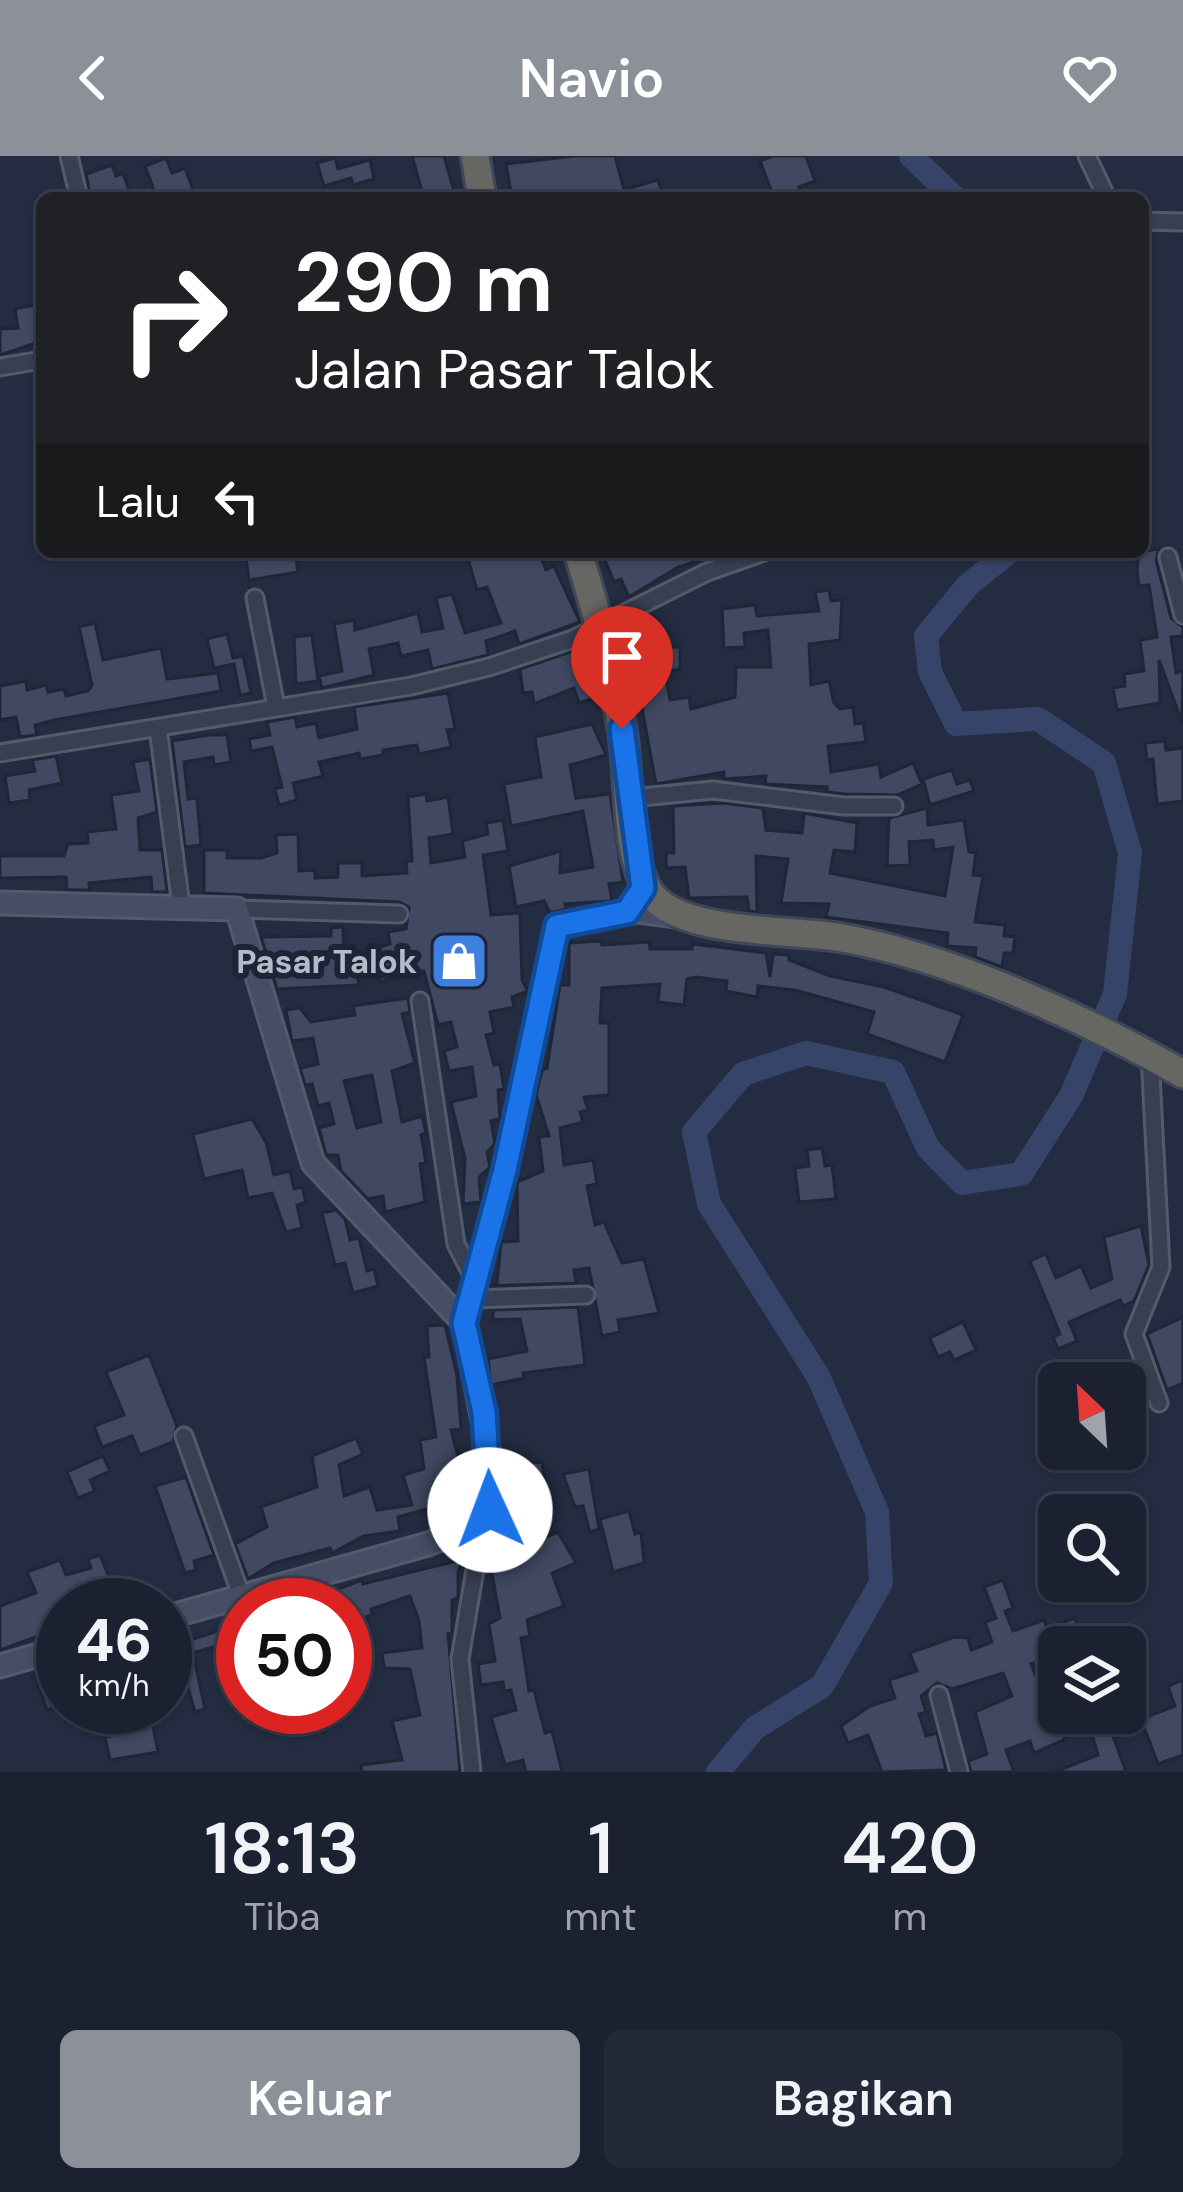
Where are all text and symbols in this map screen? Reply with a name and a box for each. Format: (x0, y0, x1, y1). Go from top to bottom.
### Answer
text: Navio (519, 43, 664, 114)
icon: back (60, 45, 126, 111)
icon: heart (1057, 45, 1123, 111)
text: 290 m (294, 228, 553, 337)
icon: right (96, 240, 252, 396)
text: Jalan Pasar Talok (294, 334, 714, 405)
icon: left (204, 468, 270, 534)
text: Lalu (96, 472, 180, 531)
pin (571, 606, 673, 729)
icon: arrive (589, 624, 655, 690)
shop icon: Pasar Talok (428, 930, 490, 992)
place label: Pasar Talok (236, 940, 417, 983)
north arrow (1038, 1362, 1146, 1470)
map controls (1038, 1362, 1146, 1734)
position arrow (427, 1447, 553, 1573)
button: search (1038, 1494, 1146, 1602)
speed limit sign: 50 (216, 1578, 372, 1734)
text: 46 (75, 1601, 153, 1680)
button: layers (1038, 1626, 1146, 1734)
text: km/h (79, 1666, 149, 1705)
text: 18:13 (204, 1802, 360, 1895)
text: 1 (588, 1802, 613, 1895)
text: 420 (841, 1802, 979, 1895)
text: Tiba (244, 1891, 321, 1942)
text: mnt (564, 1891, 637, 1942)
text: m (892, 1891, 927, 1942)
button: Keluar (60, 2030, 580, 2168)
button: Bagikan (604, 2030, 1123, 2168)

